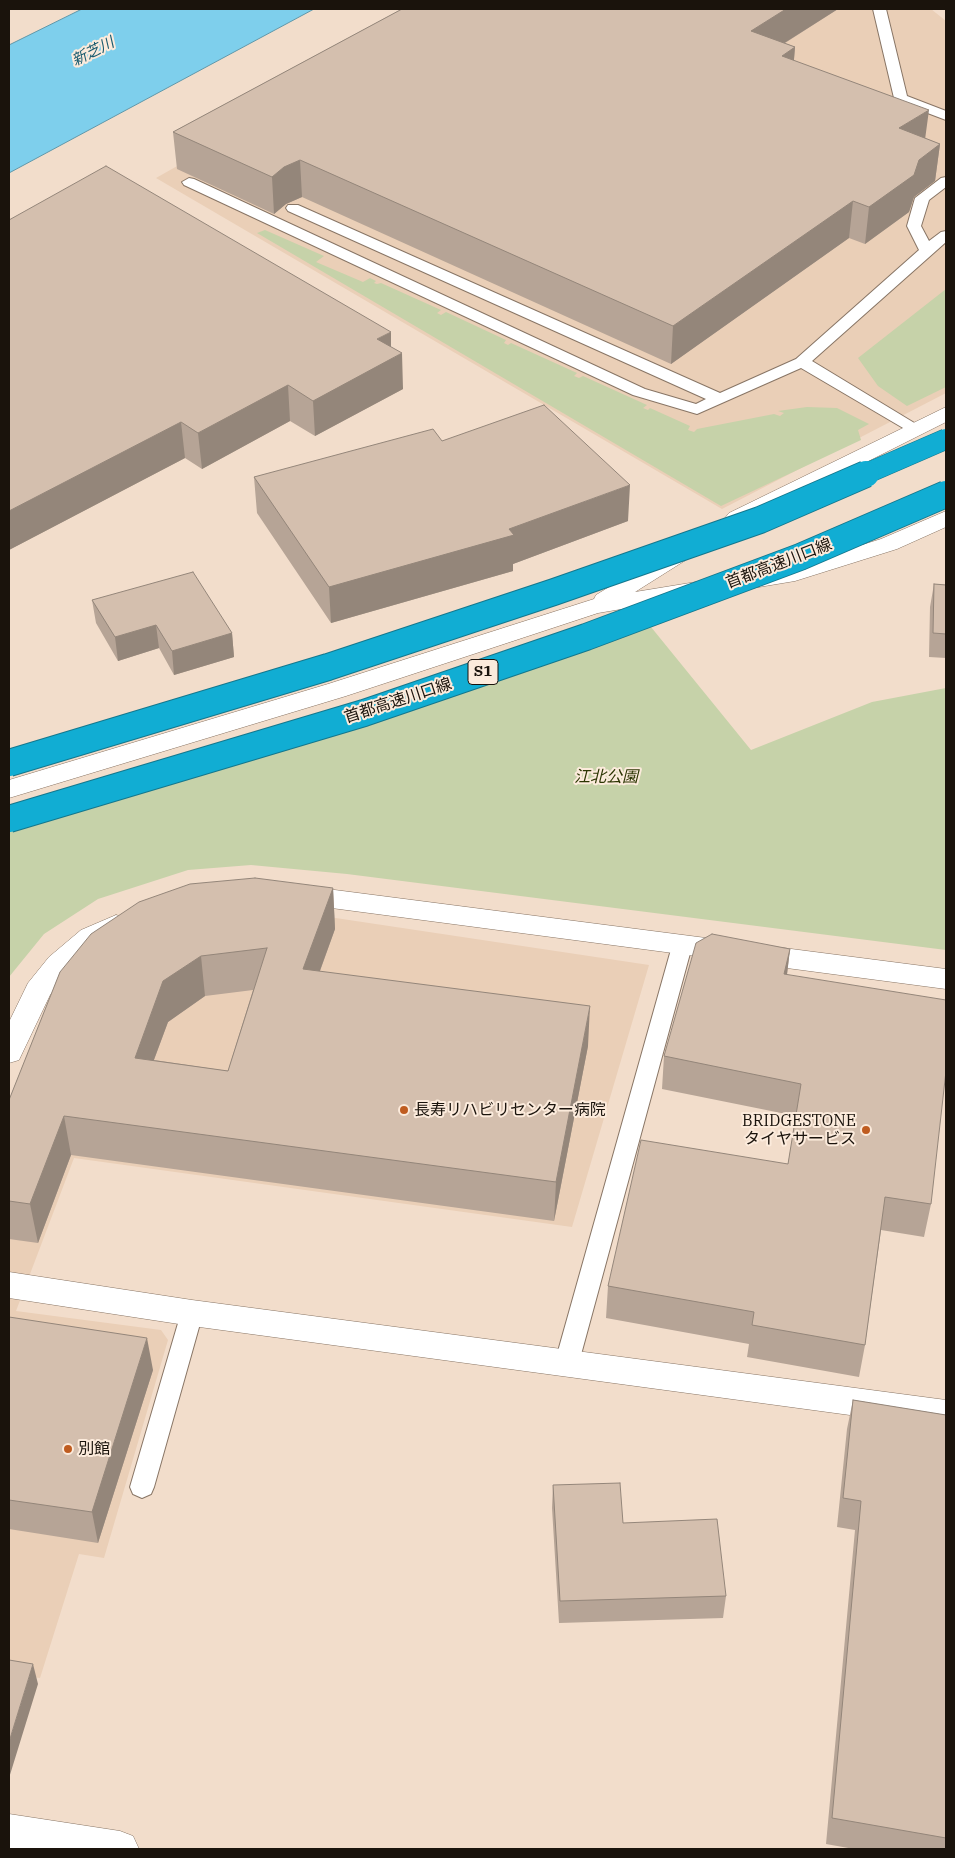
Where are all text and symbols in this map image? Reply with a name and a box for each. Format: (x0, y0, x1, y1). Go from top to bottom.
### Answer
water label: 新芝川 (69, 34, 117, 70)
street label: 首都高速川口線 (723, 535, 835, 593)
road number: S1 (468, 660, 498, 684)
street label: 首都高速川口線 (342, 675, 454, 727)
park label: 江北公園 (574, 767, 638, 787)
place label: 長寿リハビリセンター病院 (414, 1100, 606, 1120)
marker: 長寿リハビリセンター病院 (398, 1104, 410, 1116)
place label: BRIDGESTONE タイヤサービス (742, 1111, 856, 1149)
marker: BRIDGESTONE タイヤサービス (860, 1124, 872, 1136)
place label: 別館 (78, 1439, 110, 1459)
marker: 別館 (62, 1443, 74, 1455)

